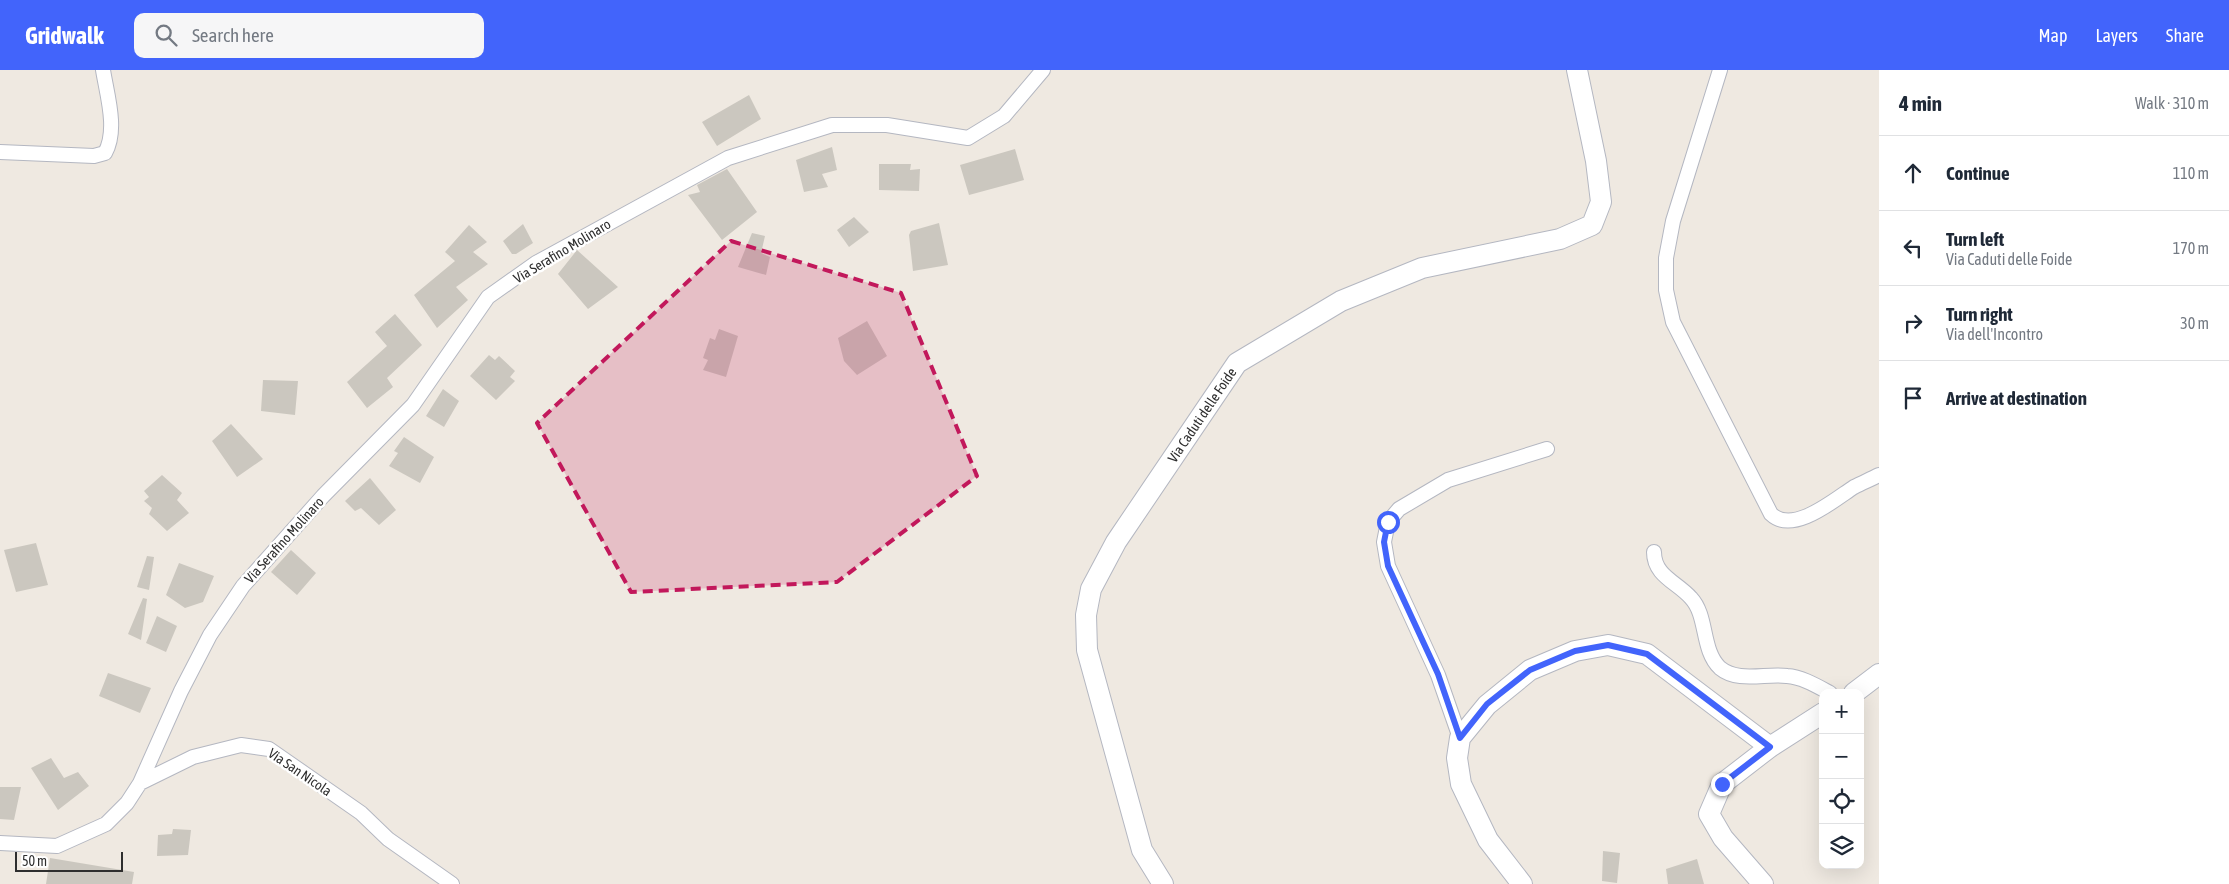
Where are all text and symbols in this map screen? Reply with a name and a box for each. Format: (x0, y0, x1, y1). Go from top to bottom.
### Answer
search box (134, 13, 484, 58)
icon: search (152, 21, 180, 49)
text: Gridwalk (25, 22, 104, 49)
text: Search here (192, 24, 274, 46)
text: Map (2038, 25, 2067, 46)
text: Layers (2095, 25, 2138, 46)
text: Share (2166, 25, 2204, 46)
text: 4 min (1899, 91, 1942, 115)
text: Walk · 310 m (2135, 94, 2209, 112)
icon: ahead (1899, 159, 1927, 187)
text: Continue (1946, 162, 2010, 184)
text: 110 m (2173, 164, 2209, 182)
street label: Via Serafino Molinaro (511, 216, 613, 286)
text: Turn left (1946, 228, 2004, 250)
icon: left (1899, 234, 1927, 262)
text: 170 m (2173, 239, 2209, 257)
text: Via Caduti delle Foide (1946, 250, 2072, 268)
text: Turn right (1946, 303, 2013, 325)
icon: right (1899, 309, 1927, 337)
text: 30 m (2180, 314, 2209, 332)
text: Via dell'Incontro (1946, 325, 2043, 343)
street label: Via Caduti delle Foide (1164, 365, 1240, 465)
icon: arrive (1899, 384, 1927, 412)
text: Arrive at destination (1946, 387, 2087, 409)
street label: Via Serafino Molinaro (241, 494, 327, 586)
route start (1377, 511, 1400, 534)
map controls (1819, 689, 1864, 869)
button: + (1819, 689, 1864, 734)
button: − (1819, 734, 1864, 779)
street label: Via San Nicola (265, 745, 335, 799)
route end (1711, 773, 1734, 796)
button: locate (1819, 779, 1864, 824)
button: layers (1819, 824, 1864, 869)
scale bar (15, 849, 122, 872)
text: 50 m (22, 853, 47, 869)

